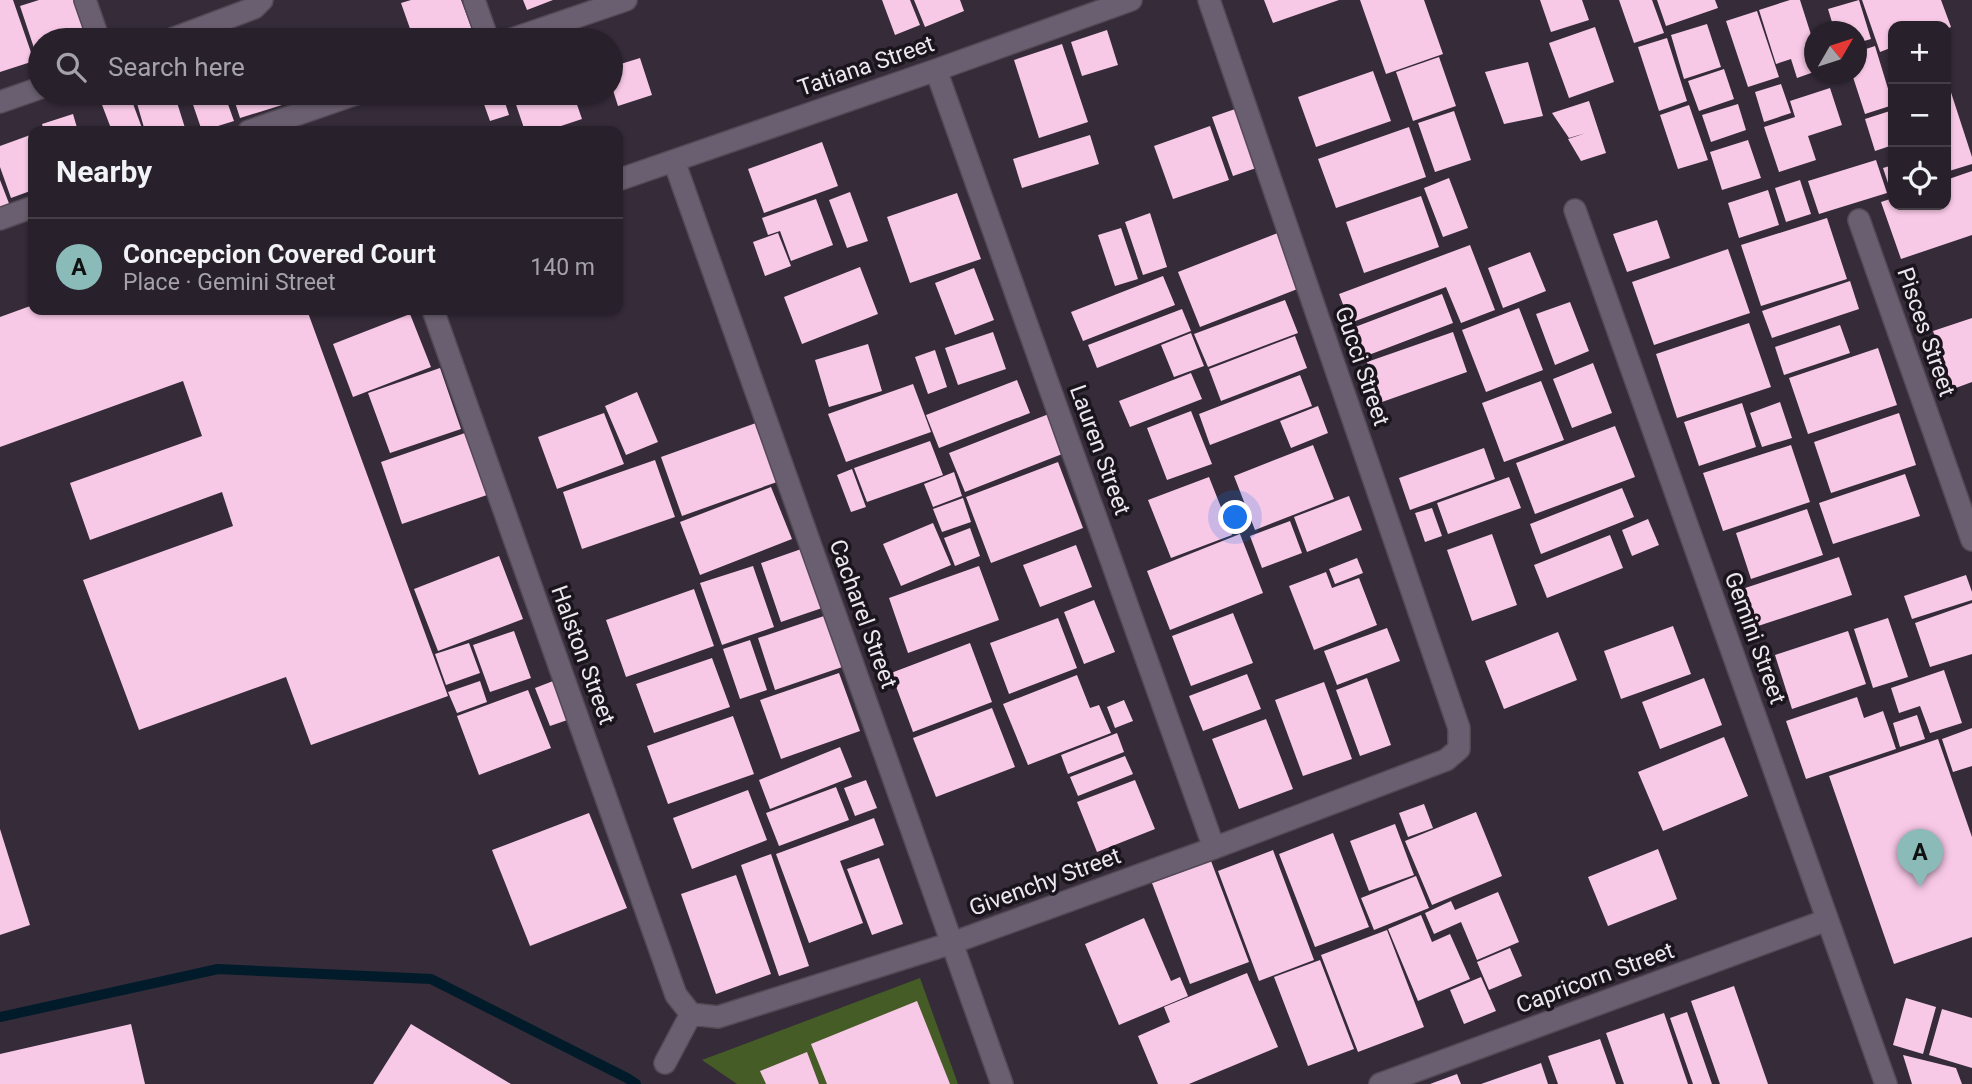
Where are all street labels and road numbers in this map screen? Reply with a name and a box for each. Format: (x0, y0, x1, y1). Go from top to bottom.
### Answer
street label: Tatiana Street (794, 30, 938, 102)
street label: Pisces Street (1891, 264, 1961, 400)
street label: Gucci Street (1329, 303, 1395, 429)
street label: Lauren Street (1064, 381, 1136, 519)
street label: Cacharel Street (824, 536, 902, 692)
street label: Gemini Street (1719, 568, 1791, 708)
street label: Halston Street (545, 582, 621, 728)
street label: Givenchy Street (966, 842, 1124, 922)
street label: Capricorn Street (1512, 937, 1678, 1019)

